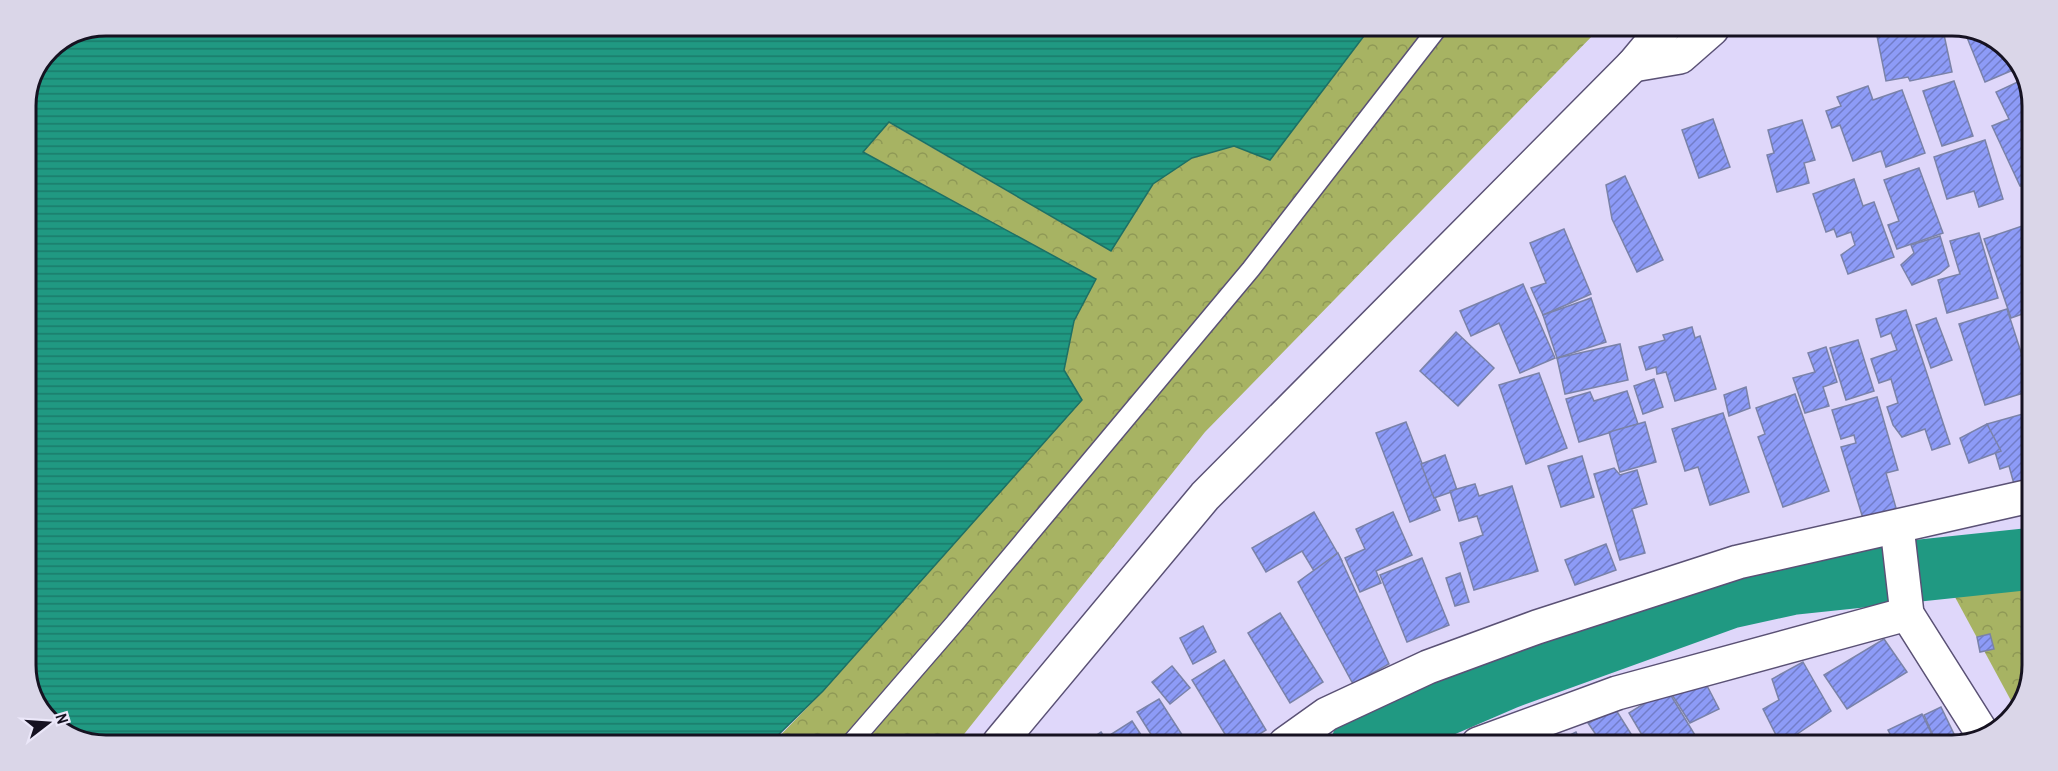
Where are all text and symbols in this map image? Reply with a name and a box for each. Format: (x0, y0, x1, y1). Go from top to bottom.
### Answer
north arrow (18, 693, 78, 753)
text: N (50, 711, 74, 726)

